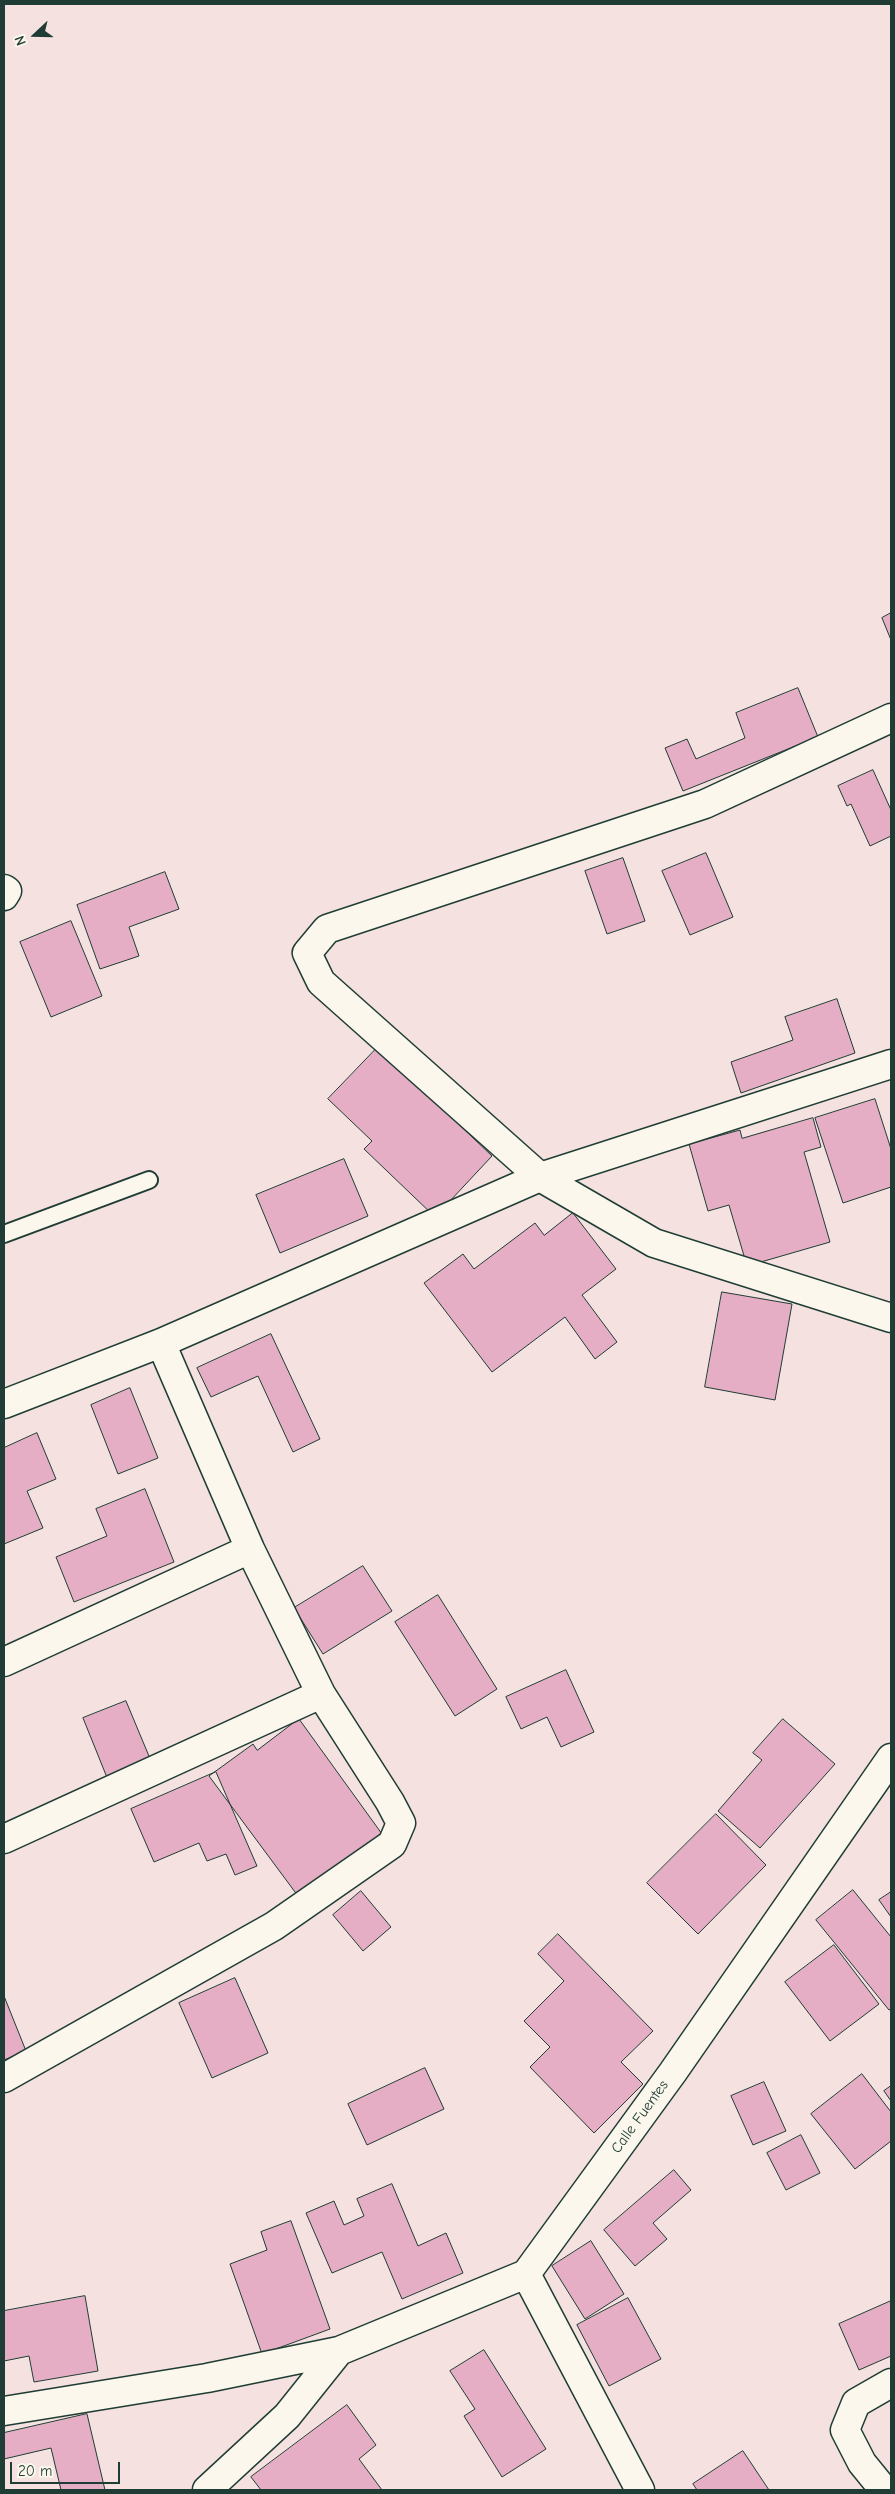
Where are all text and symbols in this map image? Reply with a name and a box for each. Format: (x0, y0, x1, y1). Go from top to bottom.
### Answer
north arrow (10, 10, 60, 60)
text: N (11, 33, 30, 48)
street label: Calle Fuentes (608, 2077, 672, 2157)
scale bar (12, 2452, 122, 2484)
text: 20 m (18, 2462, 52, 2480)

